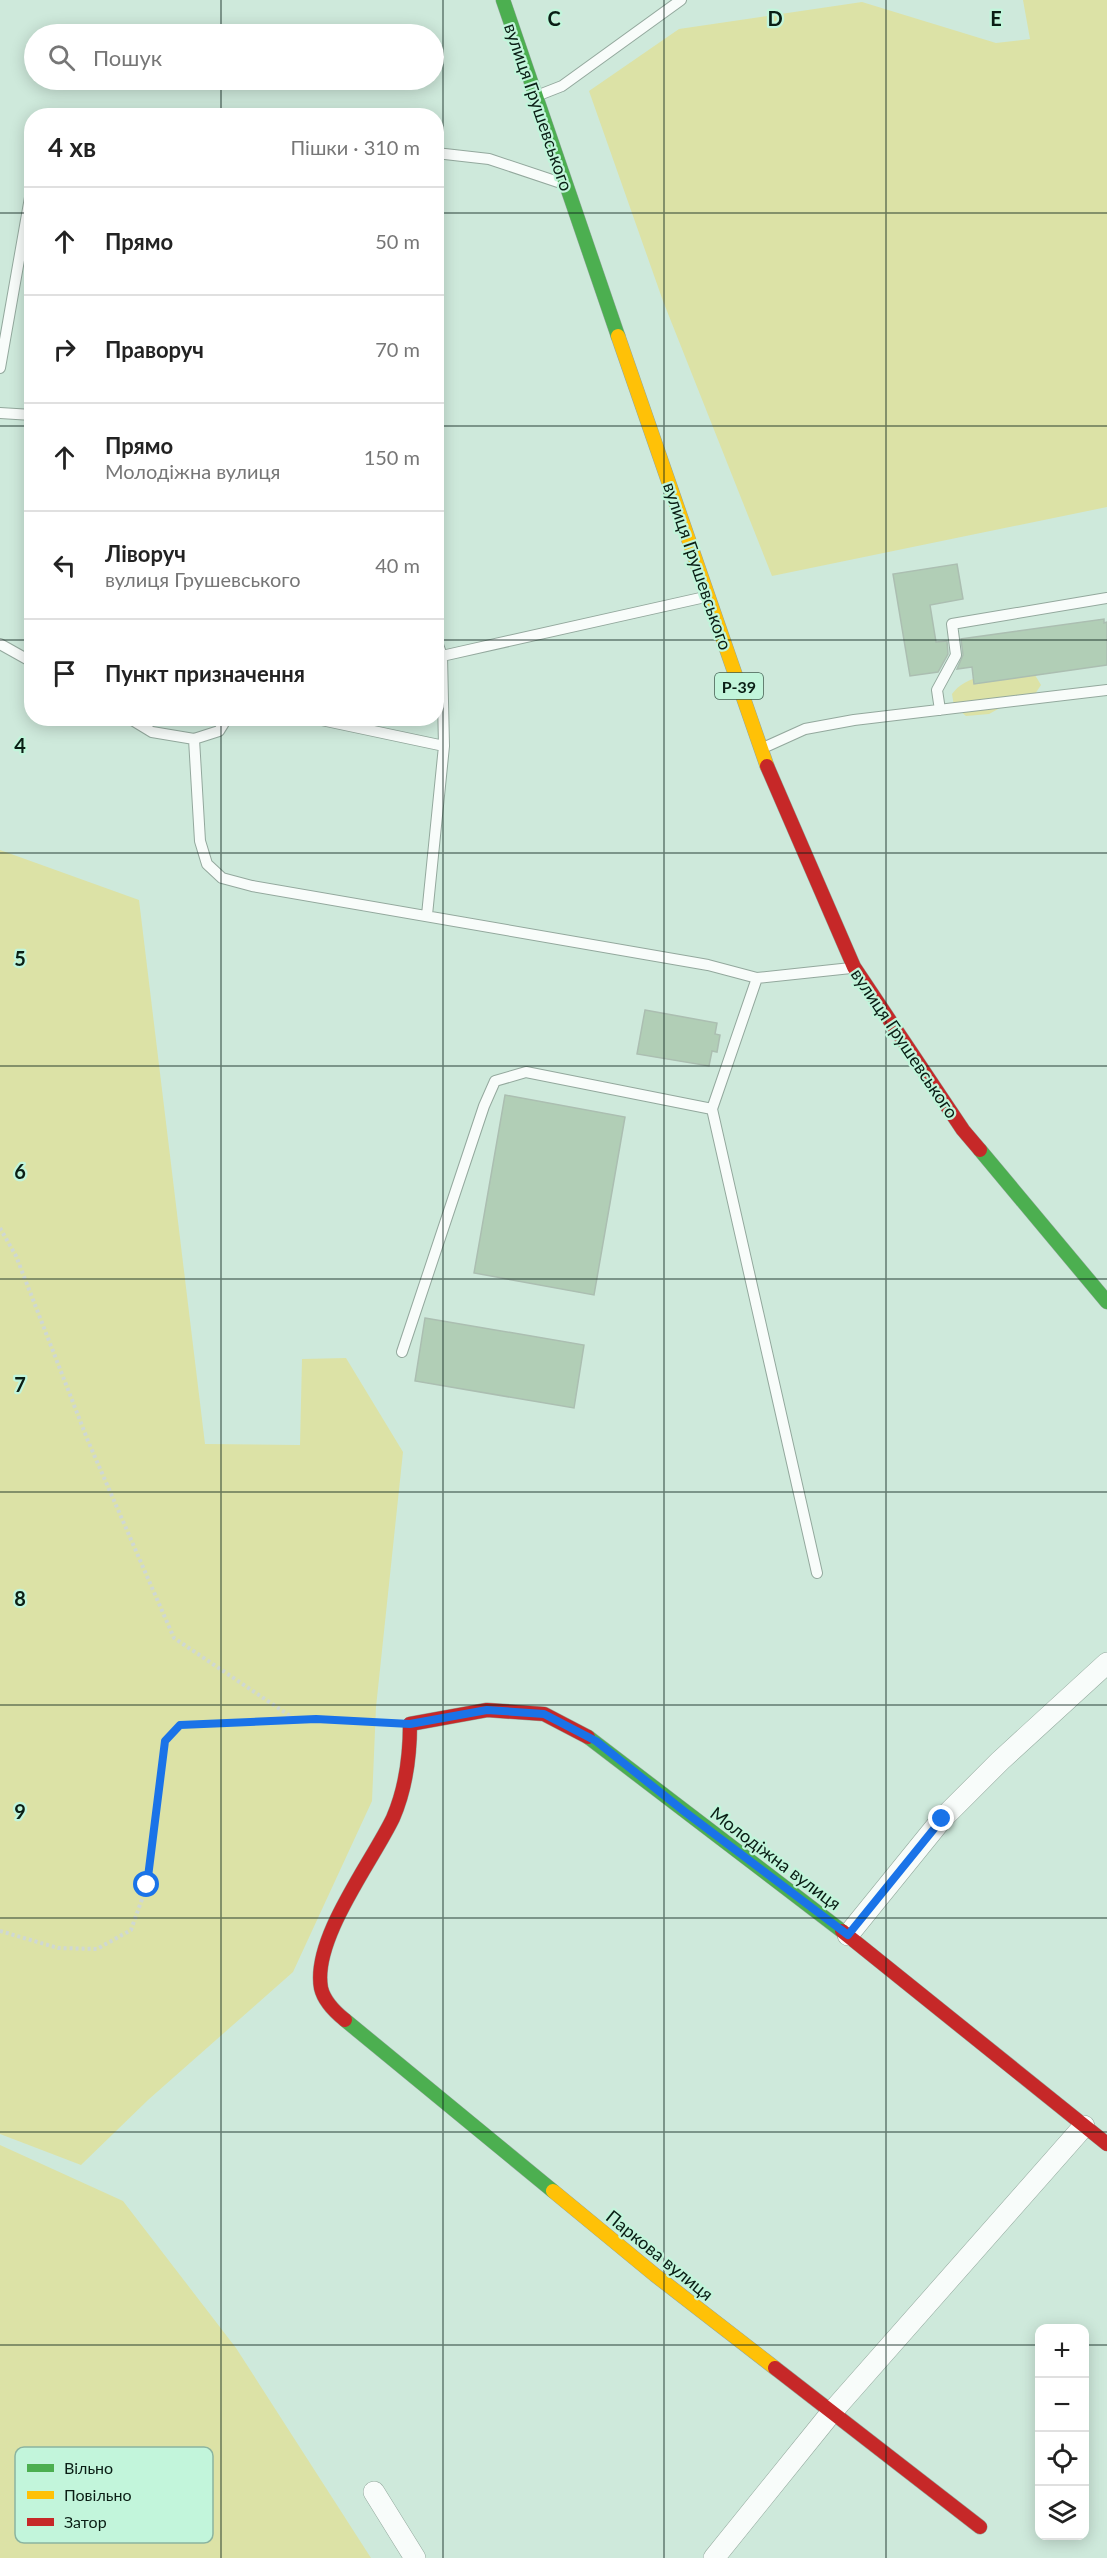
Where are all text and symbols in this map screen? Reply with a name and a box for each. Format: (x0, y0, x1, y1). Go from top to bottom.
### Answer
text: C (547, 6, 561, 30)
text: D (767, 6, 783, 30)
text: E (990, 6, 1002, 30)
street label: вулиця Грушевського (500, 20, 578, 194)
search box (24, 24, 444, 90)
icon: search (45, 41, 78, 74)
text: Пошук (93, 44, 162, 71)
text: 4 хв (48, 131, 96, 163)
text: Пішки · 310 m (291, 135, 420, 159)
icon: ahead (48, 225, 81, 258)
text: Прямо (105, 228, 173, 255)
text: 50 m (375, 229, 420, 253)
icon: right (48, 333, 81, 366)
text: Праворуч (105, 336, 204, 363)
text: 70 m (375, 337, 420, 361)
text: Прямо (105, 432, 173, 459)
icon: ahead (48, 441, 81, 474)
text: 150 m (364, 445, 420, 469)
text: Молодіжна вулиця (105, 459, 280, 483)
street label: вулиця Грушевського (659, 479, 737, 653)
text: Ліворуч (105, 540, 186, 567)
icon: left (48, 549, 81, 582)
text: 40 m (375, 553, 420, 577)
text: вулиця Грушевського (105, 567, 300, 591)
icon: arrive (48, 657, 81, 690)
text: Пункт призначення (105, 660, 305, 687)
road number: Р-39 (715, 673, 763, 699)
text: 4 (14, 733, 26, 757)
text: 5 (14, 946, 26, 970)
street label: вулиця Грушевського (847, 964, 963, 1122)
text: 6 (14, 1159, 26, 1183)
text: 7 (14, 1372, 26, 1396)
text: 8 (14, 1586, 26, 1610)
text: 9 (14, 1799, 26, 1823)
street label: Молодіжна вулиця (706, 1802, 846, 1914)
route end (928, 1805, 954, 1831)
route start (133, 1871, 159, 1897)
street label: Паркова вулиця (602, 2205, 718, 2305)
map controls (1035, 2324, 1089, 2540)
button: + (1035, 2324, 1089, 2378)
button: − (1035, 2378, 1089, 2432)
button: locate (1035, 2432, 1089, 2486)
legend (15, 2447, 213, 2543)
text: Вільно (64, 2458, 113, 2477)
text: Повільно (64, 2485, 131, 2504)
button: layers (1035, 2486, 1089, 2540)
text: Затор (64, 2512, 107, 2531)

